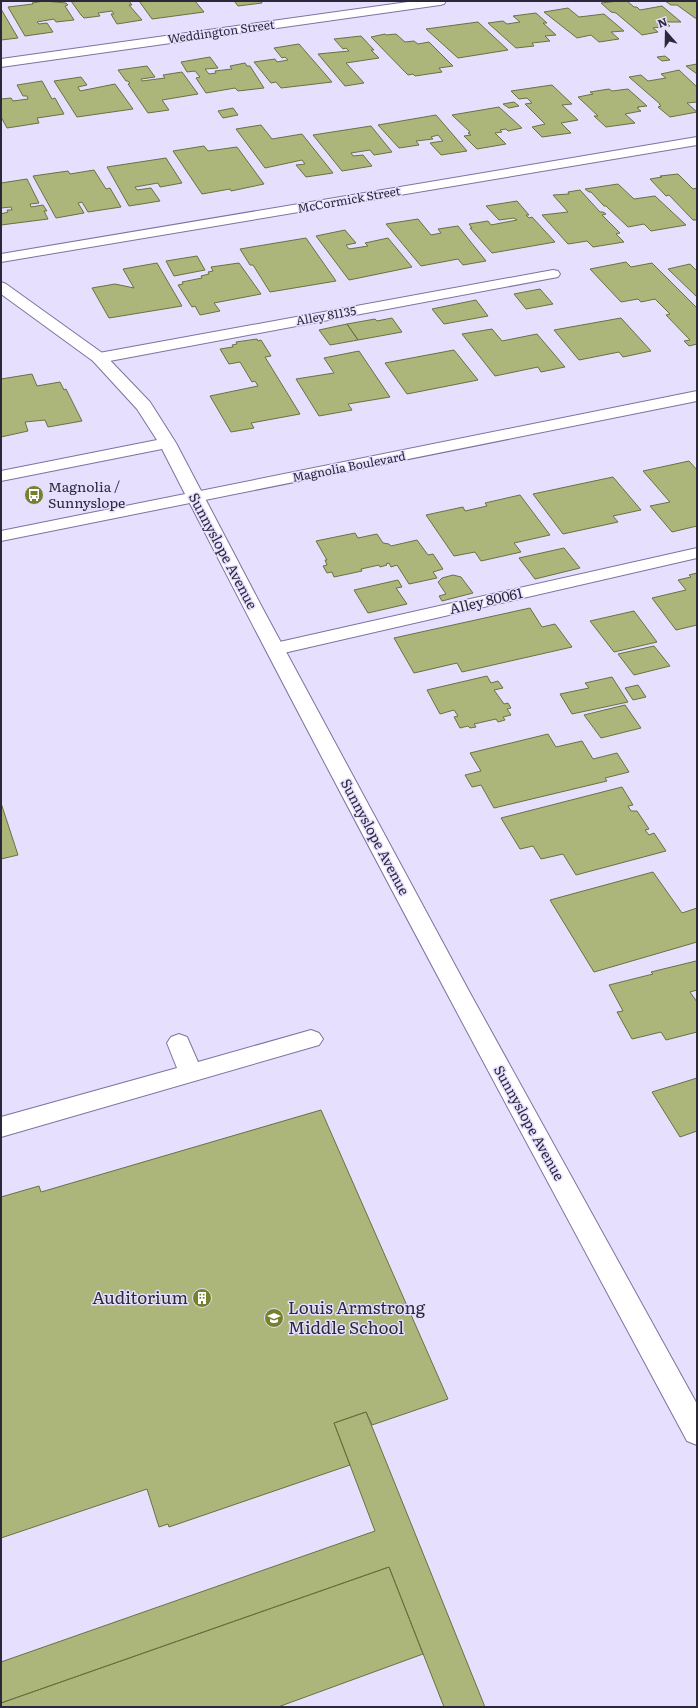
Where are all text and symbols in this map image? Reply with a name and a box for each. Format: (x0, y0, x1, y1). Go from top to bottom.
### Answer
north arrow (646, 12, 686, 52)
text: N (655, 13, 669, 31)
street label: Weddington Street (166, 15, 276, 47)
street label: McCormick Street (296, 181, 402, 217)
street label: Alley 81135 (294, 301, 357, 329)
street label: Magnolia Boulevard (291, 446, 408, 486)
place label: Magnolia / Sunnyslope (48, 476, 125, 512)
bus stop icon: Magnolia / Sunnyslope (23, 484, 45, 506)
street label: Sunnyslope Avenue (185, 489, 263, 612)
street label: Alley 80061 (447, 582, 525, 618)
street label: Sunnyslope Avenue (337, 775, 415, 898)
street label: Sunnyslope Avenue (490, 1061, 570, 1184)
place label: Auditorium (92, 1284, 188, 1309)
building icon: Auditorium (191, 1287, 213, 1309)
place label: Louis Armstrong Middle School (288, 1294, 426, 1339)
school or university icon: Louis Armstrong Middle School (263, 1307, 285, 1329)

